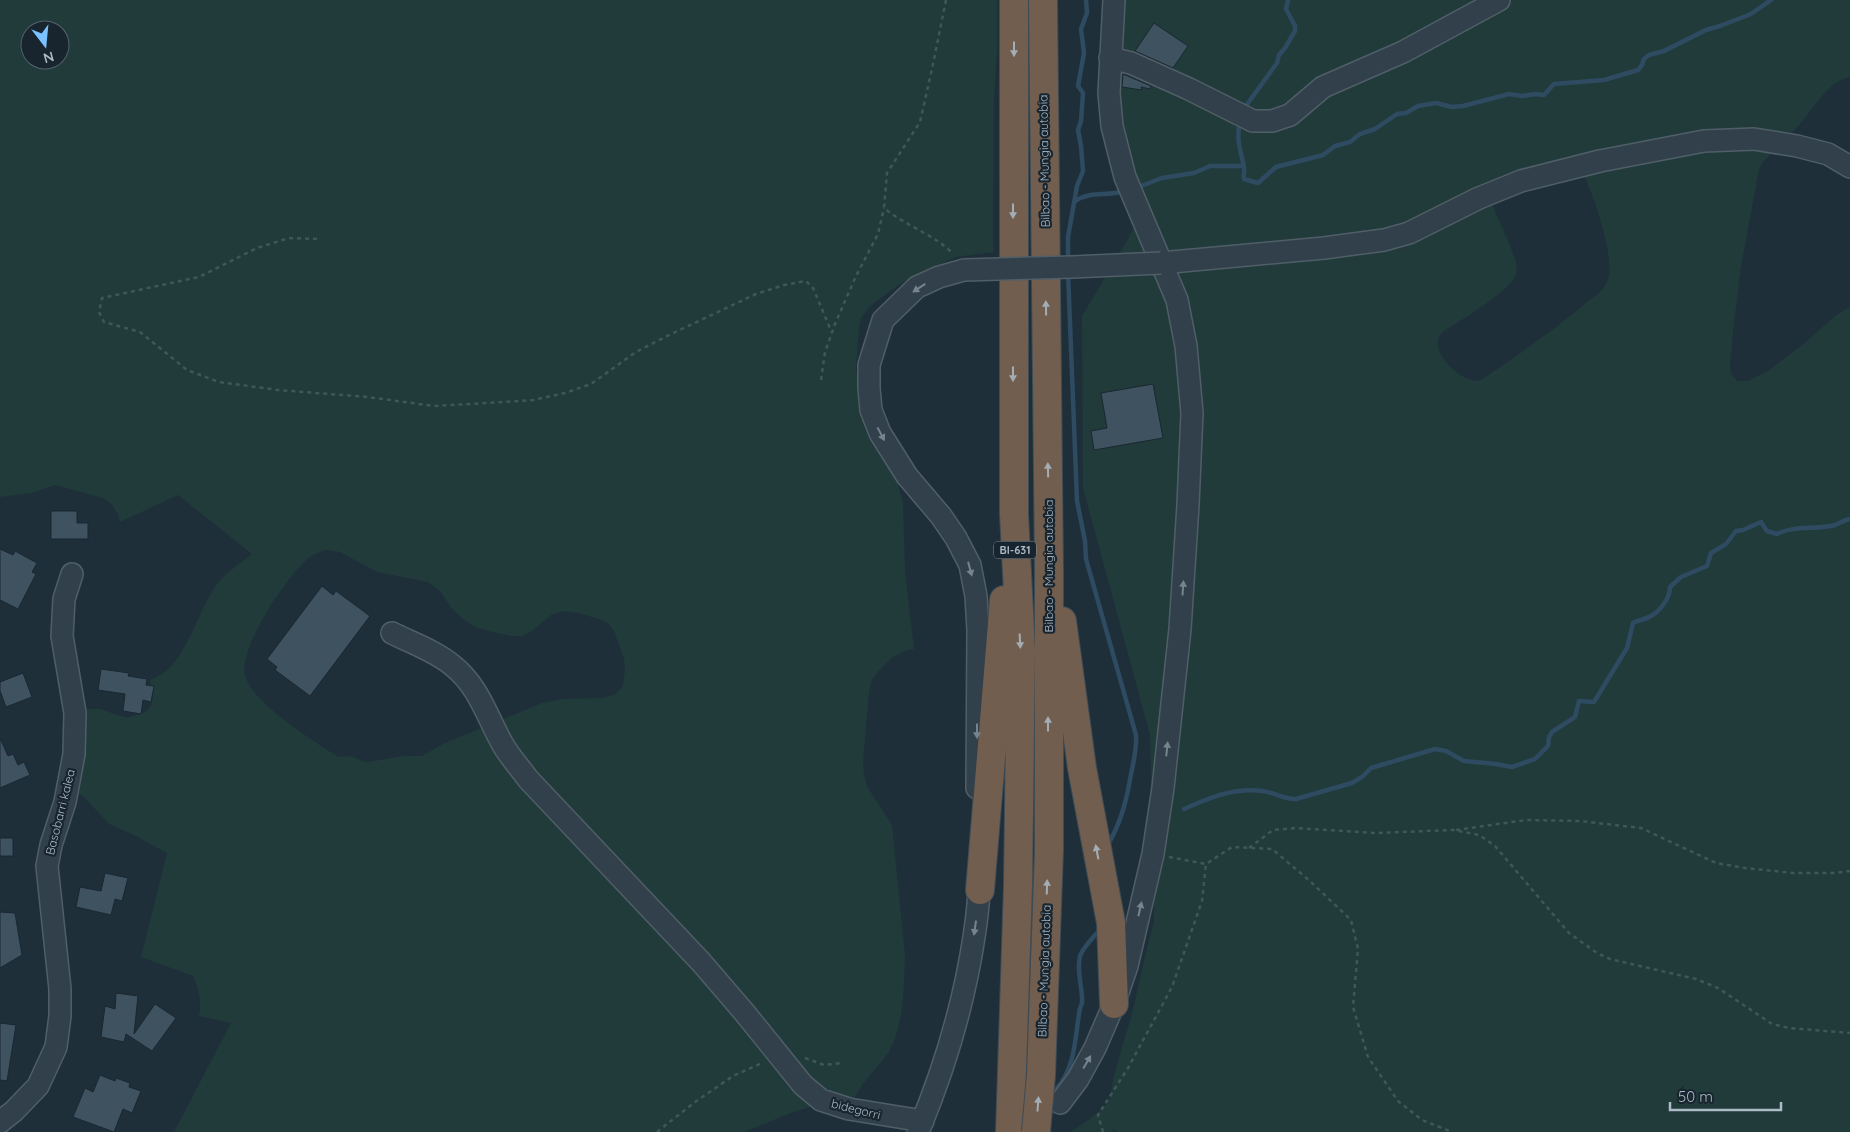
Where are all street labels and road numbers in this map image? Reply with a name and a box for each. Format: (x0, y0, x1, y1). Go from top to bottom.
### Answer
street label: Bilbao - Mungia autobia (1035, 94, 1053, 228)
street label: Bilbao - Mungia autobia (1041, 500, 1056, 632)
road number: BI-631 (994, 542, 1036, 558)
street label: Basobarri kalea (42, 768, 78, 856)
street label: Bilbao - Mungia autobia (1034, 904, 1054, 1038)
street label: bidegorri (830, 1096, 882, 1122)

